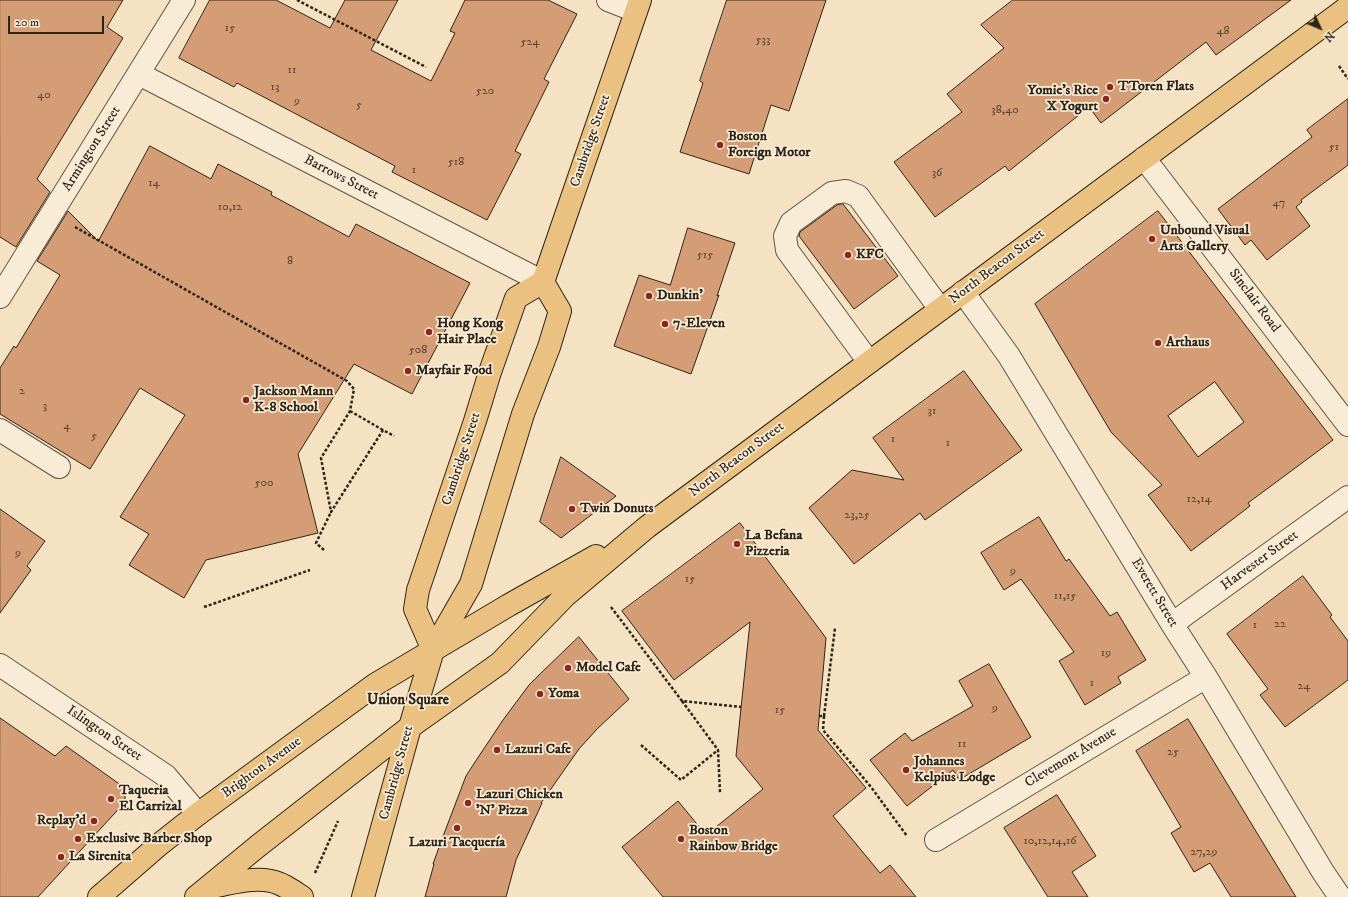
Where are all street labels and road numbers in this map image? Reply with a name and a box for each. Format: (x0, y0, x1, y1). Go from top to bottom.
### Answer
street label: Cambridge Street (567, 93, 615, 189)
street label: Armington Street (59, 103, 125, 195)
street label: Barrows Street (301, 152, 381, 204)
street label: North Beacon Street (946, 226, 1048, 308)
street label: Sinclair Road (1225, 266, 1283, 336)
street label: Cambridge Street (439, 410, 485, 508)
street label: North Beacon Street (686, 419, 788, 501)
street label: Harvester Street (1218, 527, 1302, 595)
street label: Everett Street (1127, 555, 1181, 631)
street label: Islington Street (63, 703, 145, 765)
street label: Cambridge Street (376, 724, 418, 822)
street label: Clevemont Avenue (1022, 724, 1120, 792)
street label: Brighton Avenue (219, 734, 305, 802)

